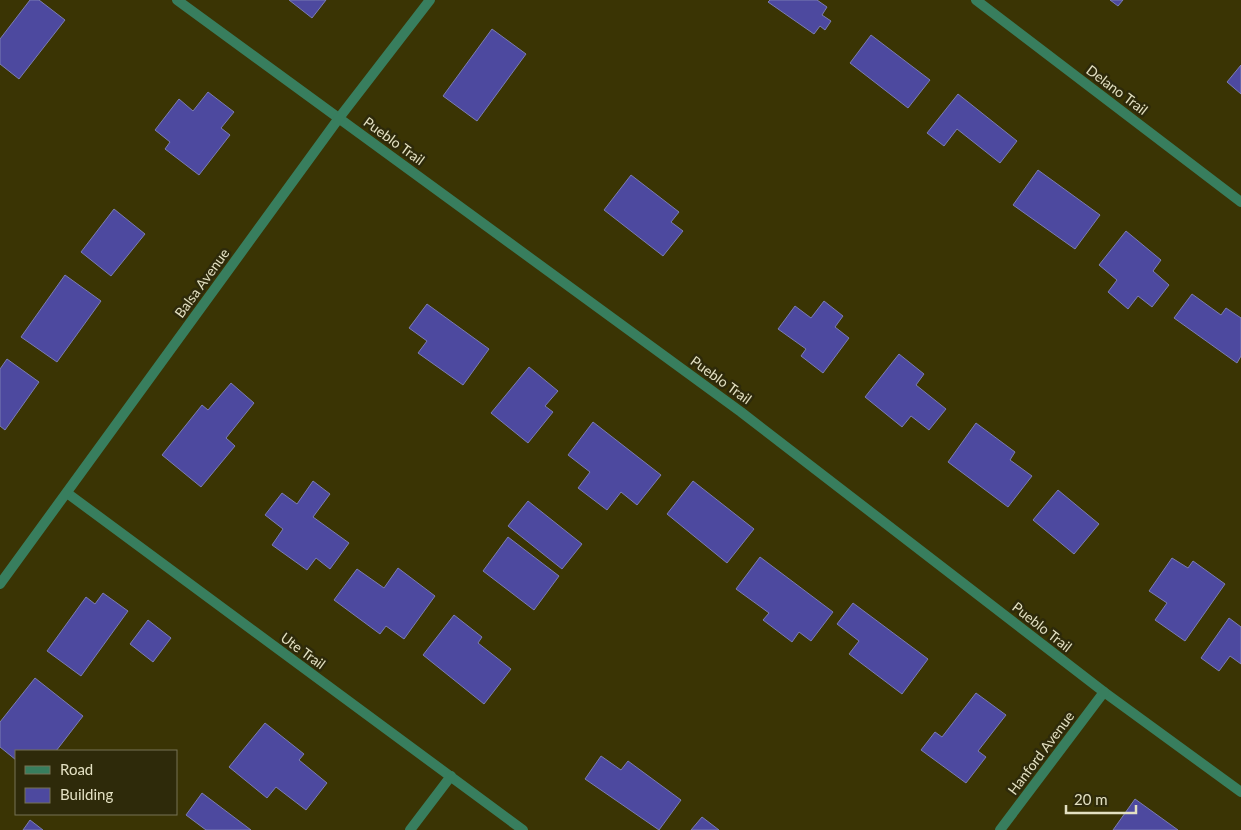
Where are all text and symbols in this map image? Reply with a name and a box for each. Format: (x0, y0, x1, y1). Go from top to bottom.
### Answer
street label: Delano Trail (1083, 61, 1151, 118)
street label: Pueblo Trail (361, 113, 428, 168)
street label: Balsa Avenue (171, 245, 232, 321)
street label: Pueblo Trail (688, 352, 755, 407)
street label: Pueblo Trail (1009, 598, 1076, 655)
street label: Ute Trail (278, 629, 329, 672)
street label: Hanford Avenue (1004, 708, 1077, 798)
legend (15, 750, 178, 815)
text: Road (60, 760, 93, 778)
scale bar (1066, 782, 1136, 814)
text: Building (60, 785, 113, 803)
text: 20 m (1074, 790, 1108, 808)

